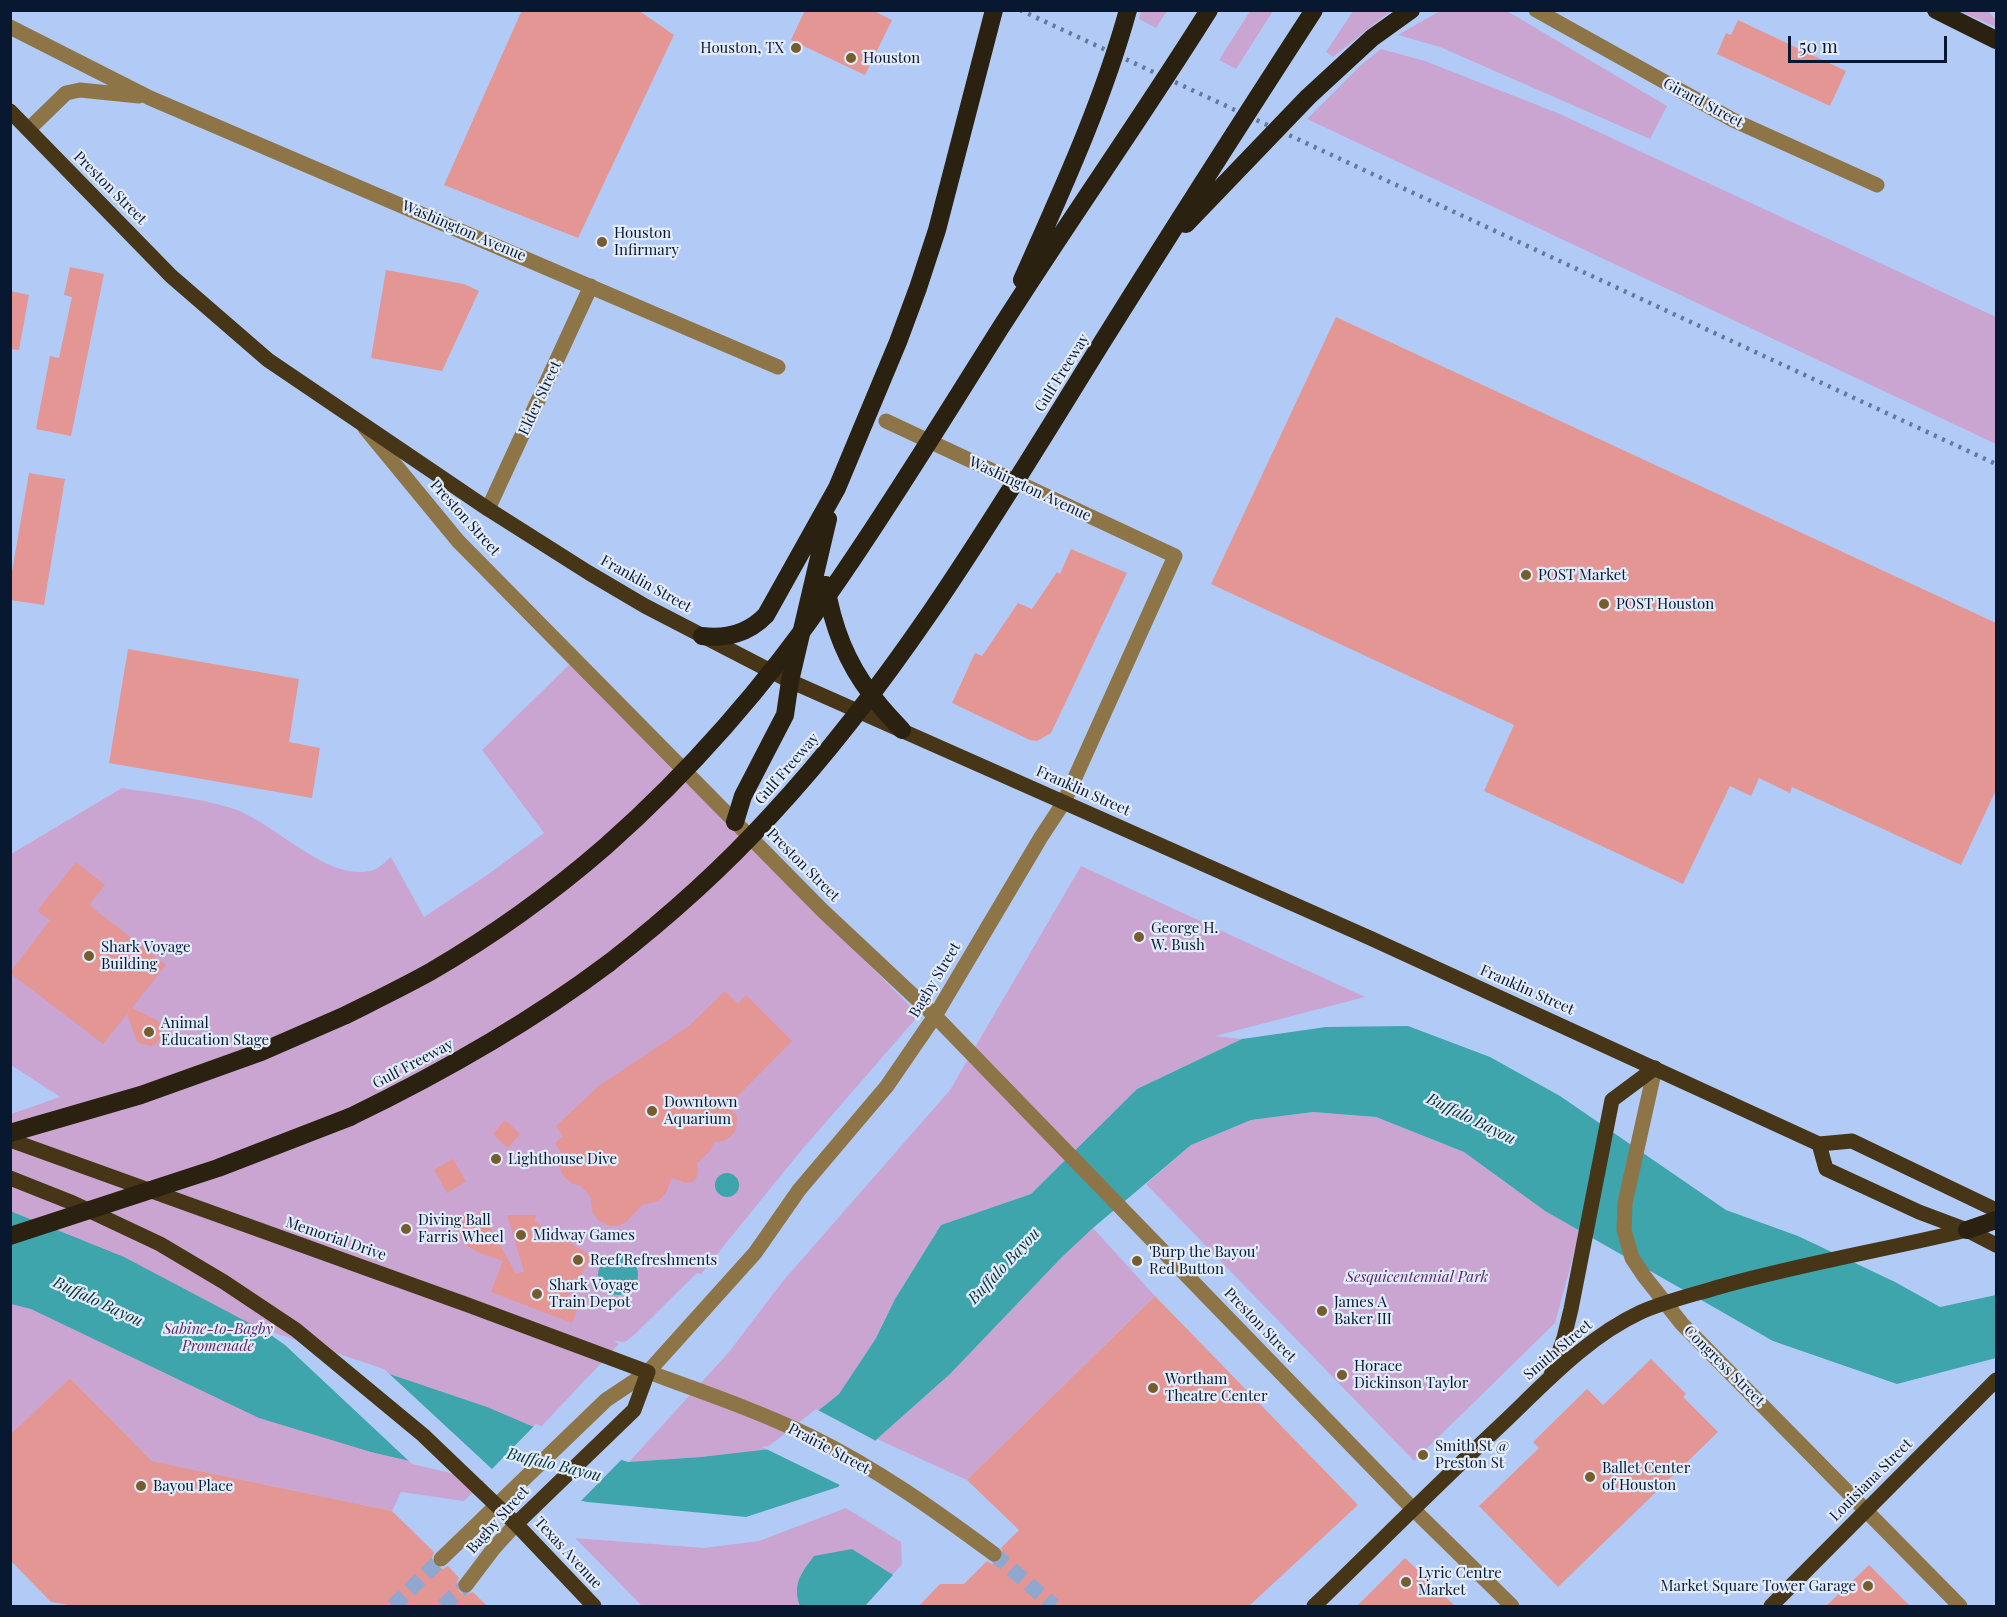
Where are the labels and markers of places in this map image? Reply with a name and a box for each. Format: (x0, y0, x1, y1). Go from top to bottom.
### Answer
place label: Houston, TX (700, 39, 784, 57)
marker: Houston, TX (789, 41, 803, 55)
place label: Houston (863, 49, 920, 67)
marker: Houston (844, 51, 858, 65)
place label: Houston Infirmary (614, 224, 679, 259)
marker: Houston Infirmary (595, 235, 609, 249)
place label: POST Market (1538, 566, 1627, 584)
marker: POST Market (1519, 568, 1533, 582)
place label: POST Houston (1616, 595, 1714, 613)
marker: POST Houston (1597, 597, 1611, 611)
place label: George H. W. Bush (1151, 919, 1218, 954)
marker: George H. W. Bush (1132, 930, 1146, 944)
place label: Shark Voyage Building (101, 938, 191, 973)
marker: Shark Voyage Building (82, 949, 96, 963)
place label: Animal Education Stage (161, 1014, 269, 1049)
marker: Animal Education Stage (142, 1025, 156, 1039)
place label: Downtown Aquarium (664, 1093, 737, 1128)
marker: Downtown Aquarium (645, 1104, 659, 1118)
place label: Lighthouse Dive (508, 1150, 617, 1168)
marker: Lighthouse Dive (489, 1152, 503, 1166)
place label: Diving Ball Farris Wheel (418, 1211, 504, 1246)
marker: Diving Ball Farris Wheel (399, 1222, 413, 1236)
place label: Midway Games (533, 1226, 635, 1244)
marker: Midway Games (514, 1228, 528, 1242)
place label: 'Burp the Bayou' Red Button (1149, 1243, 1258, 1278)
place label: Reef Refreshments (590, 1251, 717, 1269)
marker: Reef Refreshments (571, 1253, 585, 1267)
marker: 'Burp the Bayou' Red Button (1130, 1254, 1144, 1268)
place label: Shark Voyage Train Depot (549, 1276, 639, 1311)
marker: Shark Voyage Train Depot (530, 1287, 544, 1301)
place label: James A Baker III (1334, 1293, 1392, 1328)
marker: James A Baker III (1315, 1304, 1329, 1318)
place label: Horace Dickinson Taylor (1354, 1357, 1468, 1392)
marker: Horace Dickinson Taylor (1335, 1368, 1349, 1382)
place label: Wortham Theatre Center (1165, 1370, 1268, 1405)
marker: Wortham Theatre Center (1146, 1381, 1160, 1395)
place label: Smith St @ Preston St (1435, 1437, 1509, 1472)
marker: Smith St @ Preston St (1416, 1448, 1430, 1462)
place label: Ballet Center of Houston (1602, 1459, 1690, 1494)
marker: Ballet Center of Houston (1583, 1470, 1597, 1484)
place label: Bayou Place (153, 1477, 233, 1495)
marker: Bayou Place (134, 1479, 148, 1493)
place label: Lyric Centre Market (1418, 1564, 1502, 1599)
marker: Lyric Centre Market (1399, 1575, 1413, 1589)
place label: Market Square Tower Garage (1661, 1577, 1856, 1595)
marker: Market Square Tower Garage (1861, 1579, 1875, 1593)

